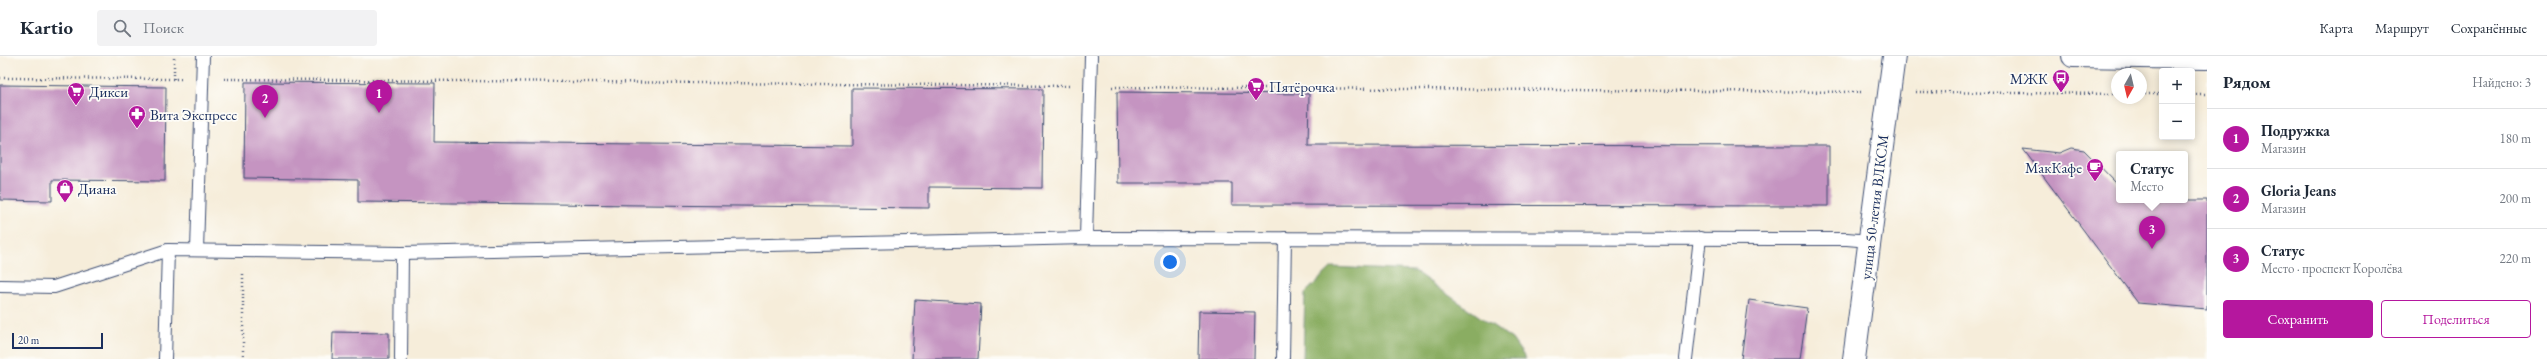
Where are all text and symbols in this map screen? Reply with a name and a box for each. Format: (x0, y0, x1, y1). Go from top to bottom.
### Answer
search box (97, 10, 377, 46)
text: Kartio (20, 15, 73, 40)
icon: search (111, 17, 133, 39)
text: Поиск (143, 18, 184, 37)
text: Карта (2320, 19, 2353, 37)
text: Маршрут (2375, 19, 2429, 37)
text: Сохранённые (2451, 19, 2527, 37)
bus stop icon: МЖК (2051, 68, 2071, 93)
north arrow (2111, 68, 2147, 104)
map controls (2159, 68, 2195, 140)
button: + (2159, 68, 2195, 104)
place label: МЖК (2010, 69, 2048, 88)
text: Рядом (2223, 71, 2271, 93)
text: Найдено: 3 (2472, 74, 2531, 91)
supermarket icon: Пятёрочка (1246, 76, 1266, 101)
place label: Пятёрочка (1269, 77, 1335, 96)
pin: 1 (366, 80, 392, 113)
supermarket icon: Дикси (66, 81, 86, 106)
place label: Дикси (89, 82, 128, 101)
pin: 2 (252, 85, 278, 118)
pharmacy icon: Вита Экспресс (127, 104, 147, 129)
button: − (2159, 104, 2195, 140)
place label: Вита Экспресс (150, 105, 237, 124)
text: Подружка (2261, 121, 2330, 140)
text: 1 (2233, 130, 2239, 147)
text: 180 m (2500, 130, 2531, 147)
street label: улица 50-летия ВЛКСМ (1856, 133, 1892, 281)
text: Магазин (2261, 140, 2306, 157)
popup (2116, 151, 2188, 203)
cafe icon: МакКафе (2085, 157, 2105, 182)
place label: МакКафе (2025, 158, 2082, 177)
text: Статус (2130, 159, 2174, 178)
shop icon: Диана (55, 178, 75, 203)
text: Место (2130, 178, 2164, 195)
place label: Диана (78, 179, 116, 198)
text: Gloria Jeans (2261, 181, 2336, 200)
text: 2 (2233, 190, 2239, 207)
text: 200 m (2500, 190, 2531, 207)
text: Магазин (2261, 200, 2306, 217)
pin: 3 (2139, 216, 2165, 249)
text: Статус (2261, 241, 2305, 260)
text: 3 (2233, 250, 2239, 267)
text: 220 m (2500, 250, 2531, 267)
your location (1160, 252, 1180, 272)
text: Место · проспект Королёва (2261, 260, 2402, 277)
button: Сохранить (2223, 300, 2373, 338)
button: Поделиться (2381, 300, 2531, 338)
scale bar (12, 331, 103, 350)
text: 20 m (18, 333, 39, 347)

